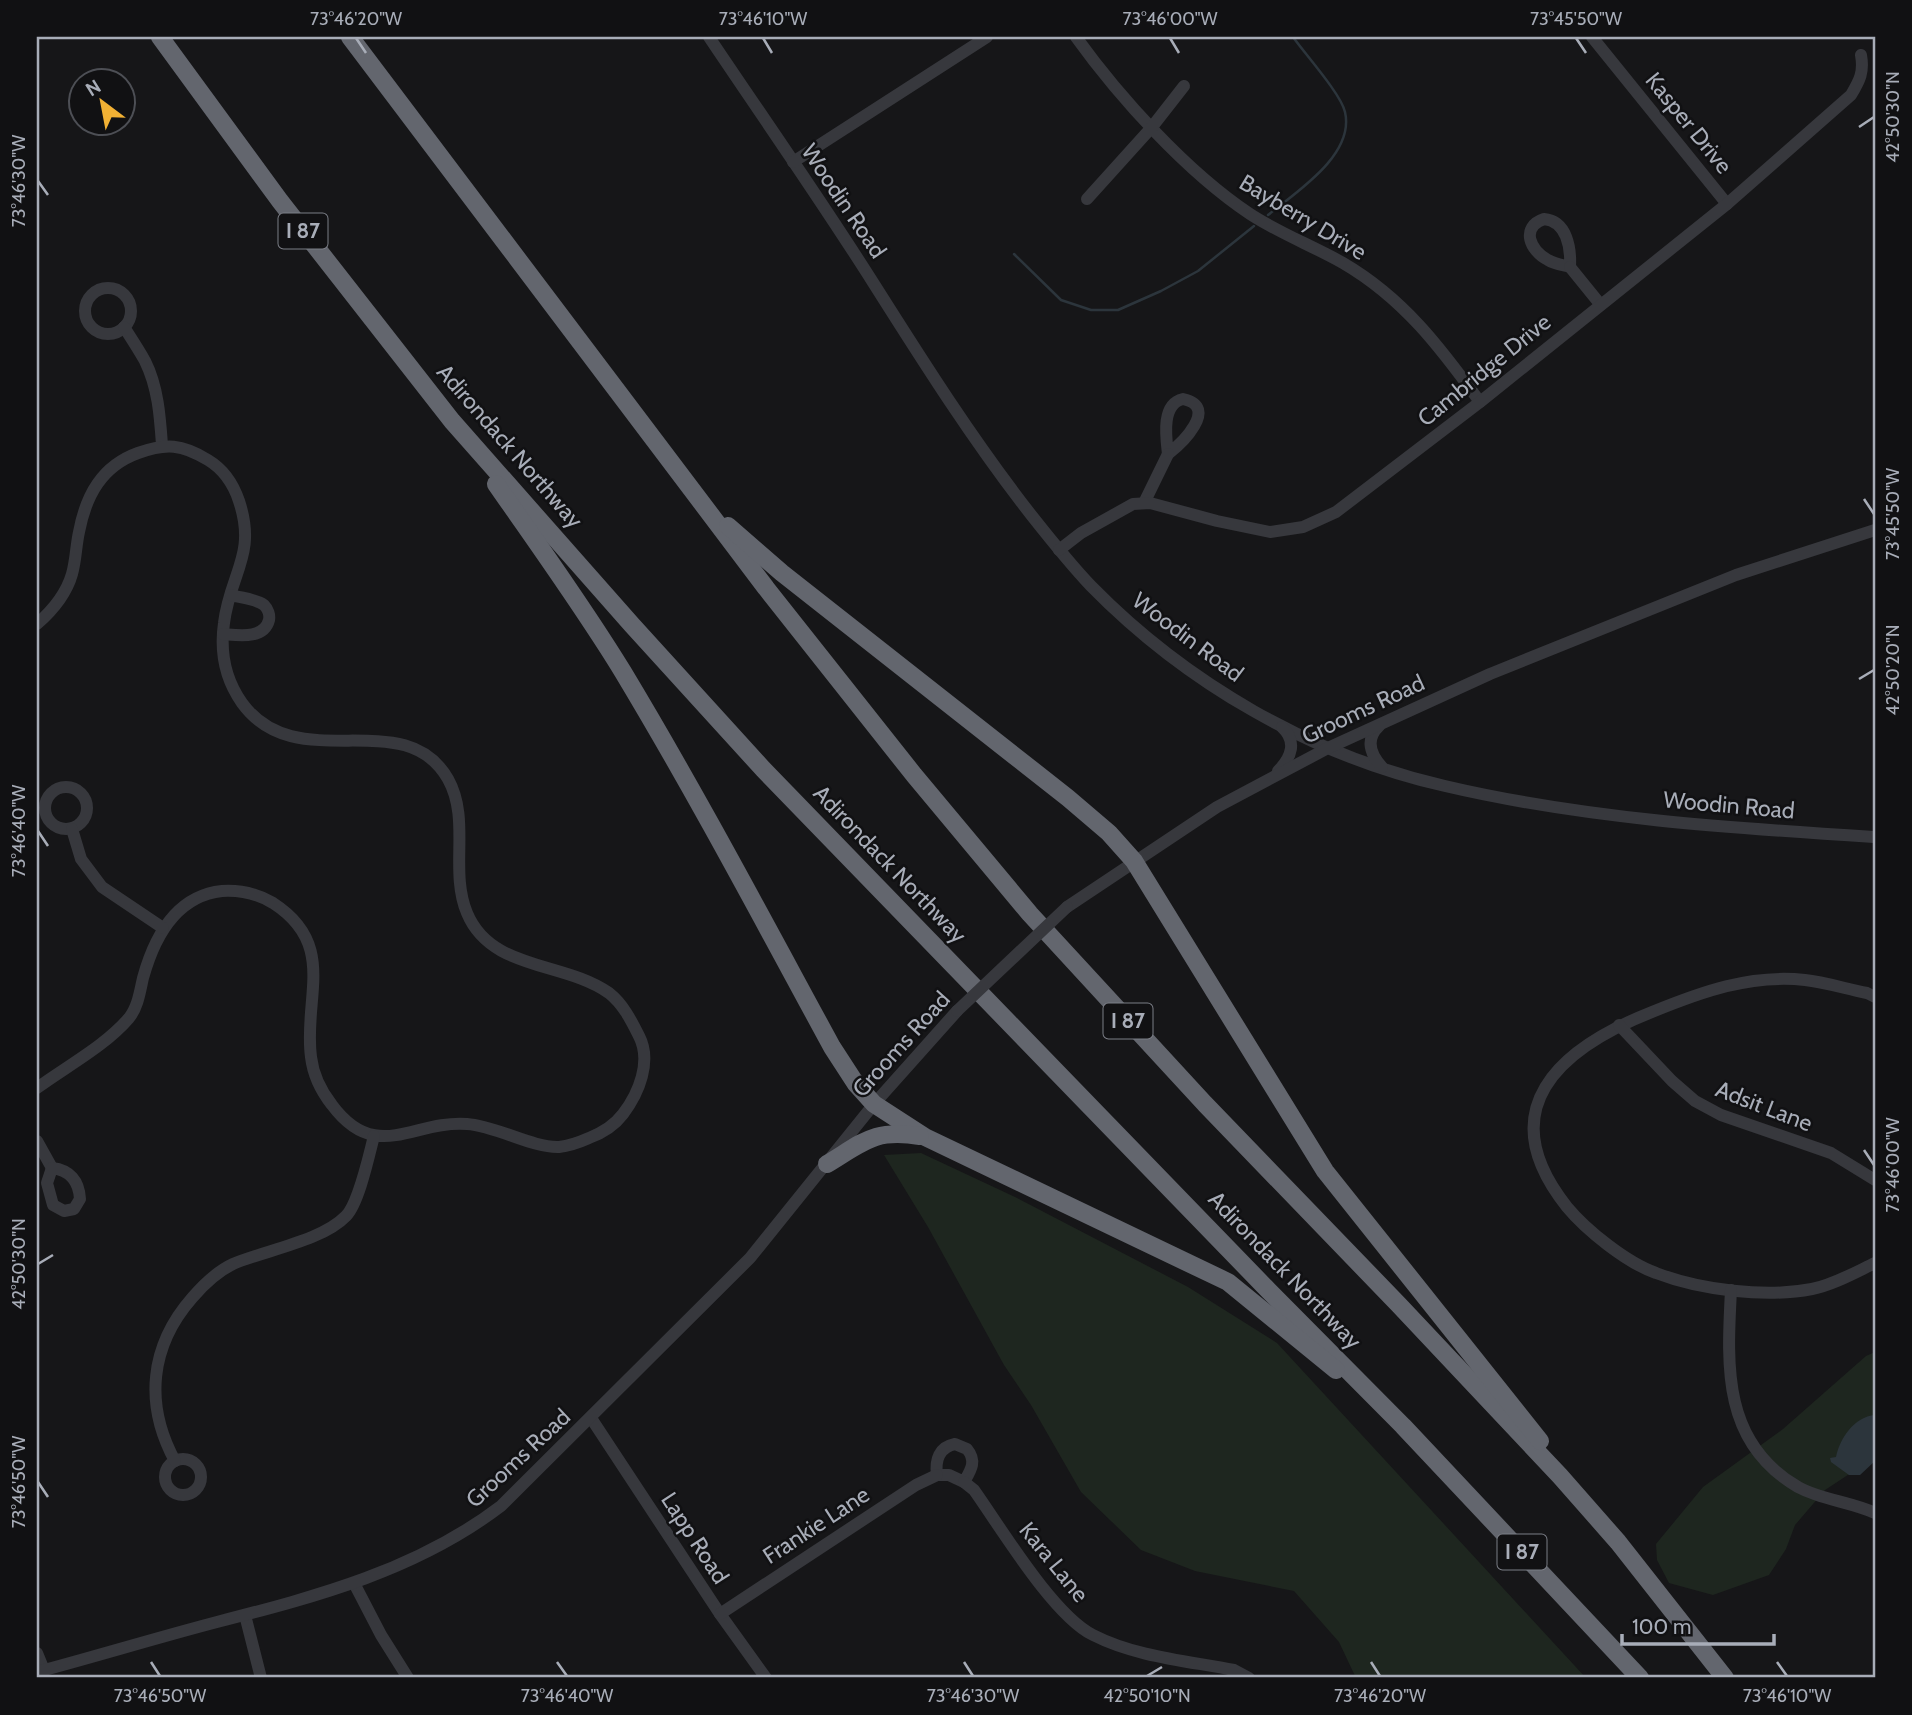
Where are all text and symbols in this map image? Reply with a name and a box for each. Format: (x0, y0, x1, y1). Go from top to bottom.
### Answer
text: 73°46'20"W (310, 8, 402, 30)
text: 73°46'10"W (719, 8, 807, 30)
text: 73°46'00"W (1122, 8, 1218, 30)
text: 73°45'50"W (1530, 8, 1622, 30)
north arrow (66, 66, 136, 136)
street label: Kasper Drive (1640, 67, 1738, 179)
text: 42°50'30"N (1882, 71, 1904, 163)
text: N (81, 75, 105, 101)
text: 73°46'30"W (8, 135, 30, 227)
street label: Woodin Road (796, 139, 892, 263)
street label: Bayberry Drive (1234, 168, 1372, 266)
road number: I 87 (278, 214, 328, 248)
street label: Cambridge Drive (1412, 308, 1556, 432)
street label: Adirondack Northway (431, 358, 589, 534)
text: 73°45'50"W (1882, 468, 1904, 560)
street label: Woodin Road (1127, 586, 1249, 688)
text: 42°50'20"N (1882, 625, 1904, 715)
street label: Grooms Road (1297, 668, 1429, 750)
street label: Adirondack Northway (808, 779, 973, 949)
text: 73°46'40"W (8, 785, 30, 877)
street label: Woodin Road (1662, 785, 1796, 825)
street label: Grooms Road (846, 985, 956, 1103)
road number: I 87 (1104, 1004, 1152, 1038)
street label: Adsit Lane (1712, 1075, 1816, 1137)
text: 73°46'00"W (1882, 1117, 1904, 1213)
street label: Adirondack Northway (1203, 1185, 1368, 1355)
text: 42°50'30"N (8, 1218, 30, 1310)
street label: Grooms Road (460, 1403, 576, 1513)
text: 73°46'50"W (8, 1436, 30, 1528)
street label: Frankie Lane (757, 1480, 875, 1570)
street label: Lapp Road (655, 1487, 735, 1589)
street label: Kara Lane (1013, 1516, 1095, 1608)
road number: I 87 (1498, 1534, 1546, 1570)
scale bar (1622, 1603, 1774, 1647)
text: 100 m (1632, 1614, 1691, 1639)
text: 73°46'50"W (114, 1685, 206, 1707)
text: 73°46'40"W (521, 1685, 613, 1707)
text: 73°46'30"W (927, 1685, 1019, 1707)
text: 42°50'10"N (1103, 1685, 1191, 1707)
text: 73°46'20"W (1334, 1685, 1426, 1707)
text: 73°46'10"W (1743, 1685, 1831, 1707)

